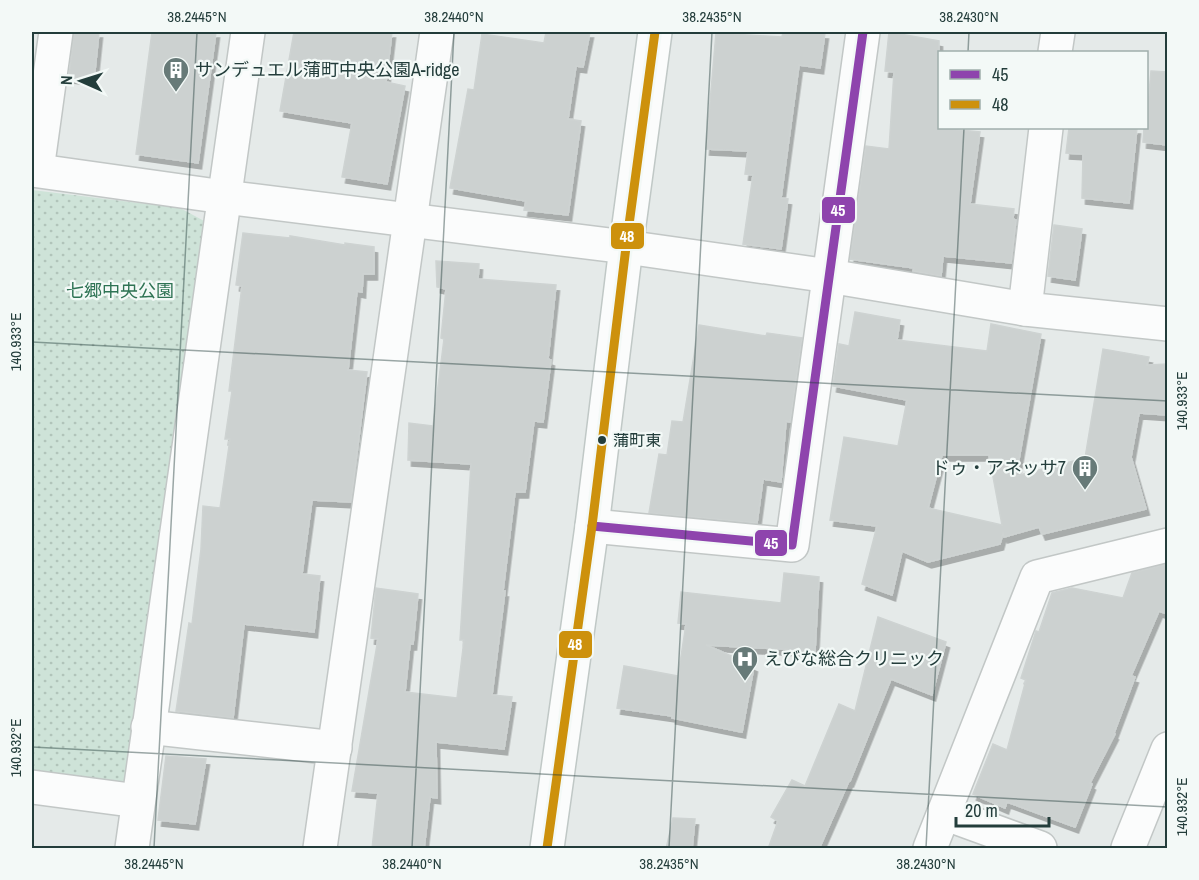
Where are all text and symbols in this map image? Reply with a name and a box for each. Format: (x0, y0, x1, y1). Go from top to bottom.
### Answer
text: 38.2445°N (167, 6, 227, 27)
text: 38.2440°N (424, 6, 484, 27)
text: 38.2435°N (682, 6, 742, 27)
text: 38.2430°N (939, 6, 999, 27)
north arrow (51, 51, 111, 111)
legend (938, 51, 1148, 129)
building icon: サンデュエル蒲町中央公園A-ridge (161, 55, 191, 93)
place label: サンデュエル蒲町中央公園A-ridge (195, 57, 459, 82)
text: 45 (992, 62, 1008, 87)
text: N (55, 75, 77, 86)
text: 48 (992, 92, 1008, 117)
line badge: 45 (821, 196, 856, 224)
text: 45 (831, 199, 845, 221)
line badge: 48 (610, 222, 645, 250)
text: 48 (620, 225, 634, 247)
park label: 七郷中央公園 (66, 278, 174, 303)
text: 140.933°E (5, 313, 26, 371)
text: 140.933°E (1171, 372, 1192, 430)
place label: 蒲町東 (613, 429, 661, 451)
marker: 蒲町東 (596, 434, 608, 446)
building icon: ドゥ・アネッサ7 (1070, 453, 1100, 491)
place label: ドゥ・アネッサ7 (932, 455, 1066, 480)
line badge: 45 (754, 529, 788, 557)
text: 45 (764, 532, 778, 554)
line badge: 48 (558, 630, 593, 659)
text: 48 (568, 633, 582, 655)
hospital icon: えびな総合クリニック (730, 644, 760, 682)
place label: えびな総合クリニック (764, 646, 944, 671)
text: 140.932°E (5, 719, 26, 777)
text: 140.932°E (1171, 778, 1192, 836)
scale bar (956, 790, 1049, 828)
text: 20 m (965, 798, 998, 823)
text: 38.2445°N (124, 853, 184, 874)
text: 38.2440°N (382, 853, 442, 874)
text: 38.2435°N (639, 853, 699, 874)
text: 38.2430°N (896, 853, 956, 874)

